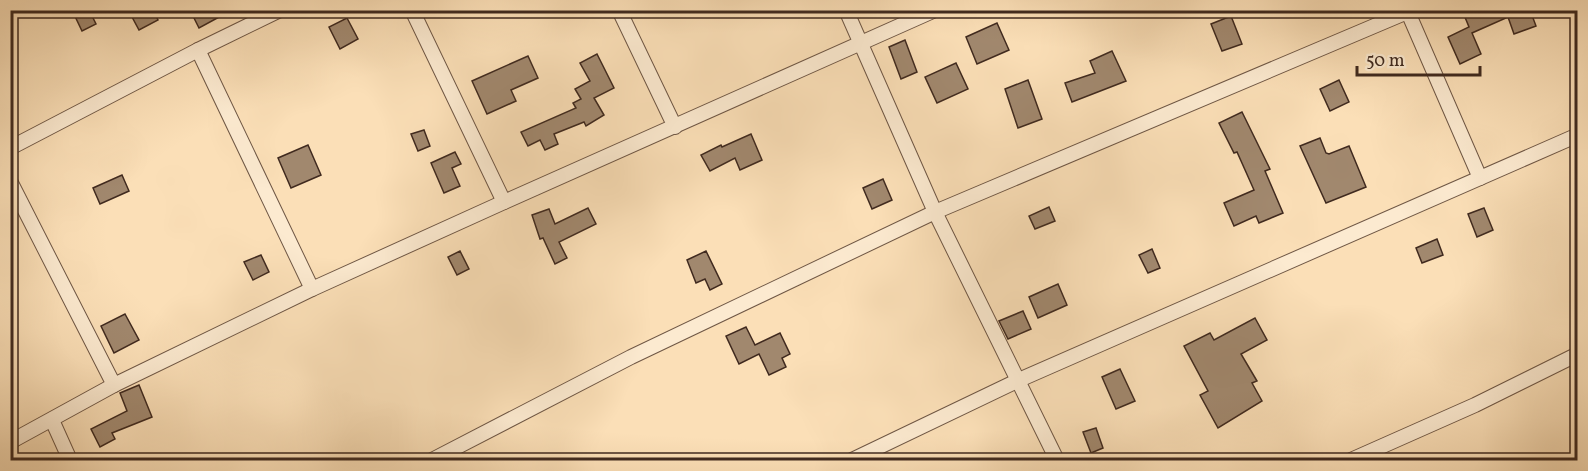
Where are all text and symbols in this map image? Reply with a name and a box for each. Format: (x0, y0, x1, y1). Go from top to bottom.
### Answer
scale bar (1357, 39, 1480, 77)
text: 50 m (1366, 49, 1405, 74)

